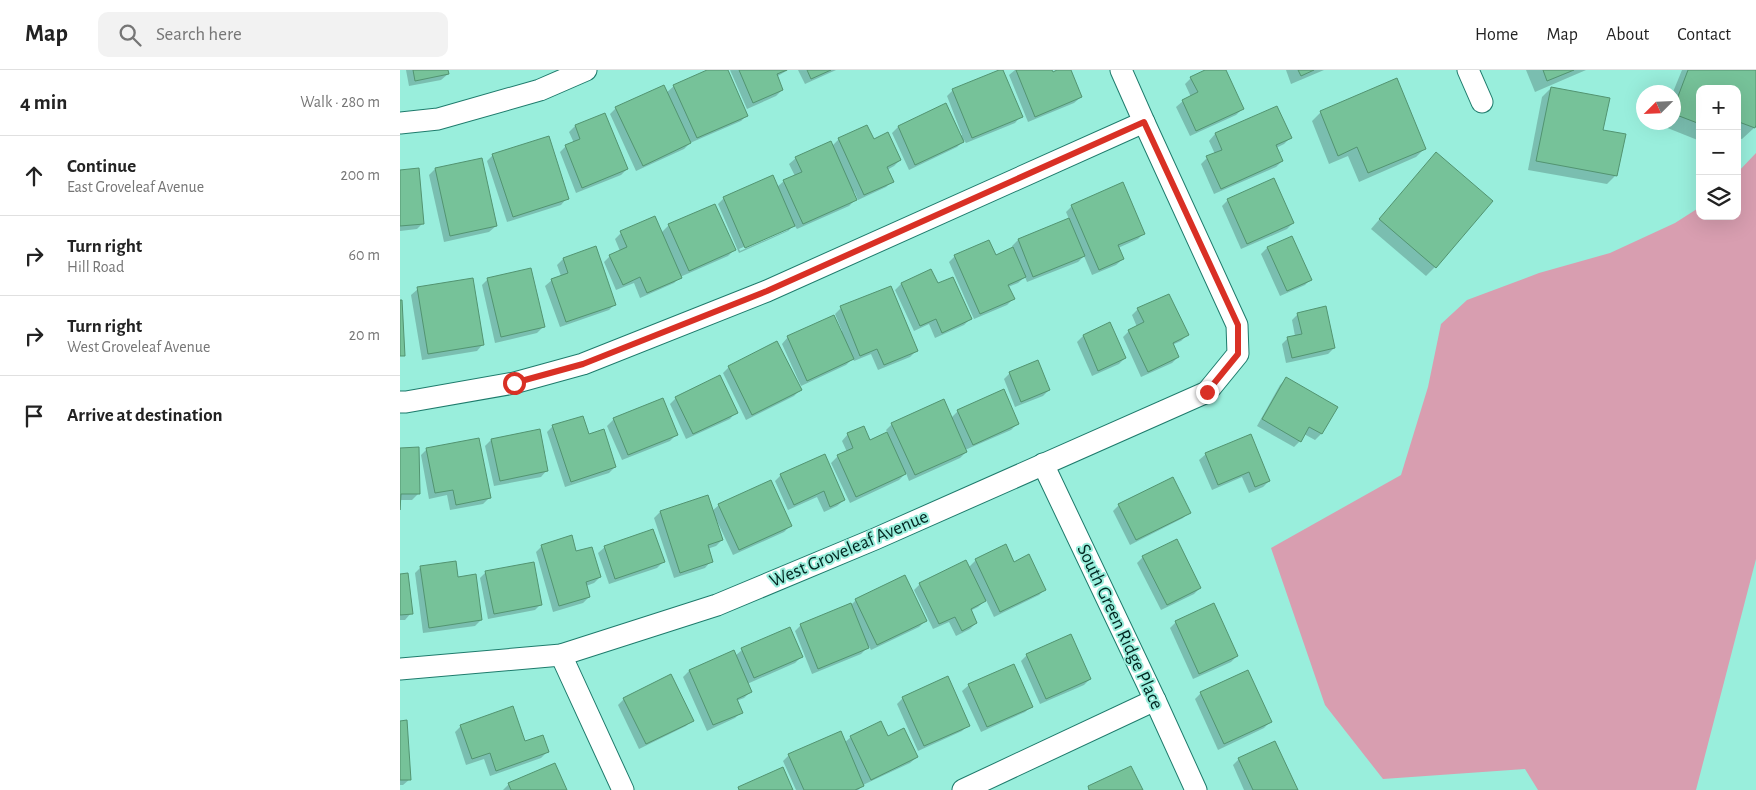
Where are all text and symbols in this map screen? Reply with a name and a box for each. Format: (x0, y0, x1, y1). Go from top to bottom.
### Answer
search box (98, 12, 448, 57)
icon: search (116, 21, 144, 49)
text: Map (25, 22, 68, 46)
text: Search here (156, 25, 242, 44)
text: Home (1475, 26, 1518, 44)
text: Map (1546, 26, 1578, 44)
text: About (1606, 26, 1649, 44)
text: Contact (1677, 26, 1731, 44)
north arrow (1636, 85, 1681, 130)
map controls (1696, 85, 1741, 220)
button: + (1696, 85, 1741, 130)
text: 4 min (20, 92, 67, 113)
text: Walk · 280 m (300, 94, 380, 110)
button: − (1696, 130, 1741, 175)
text: Continue (67, 157, 136, 176)
icon: ahead (20, 162, 48, 190)
text: 200 m (340, 167, 380, 183)
button: layers (1696, 175, 1741, 220)
text: East Groveleaf Avenue (67, 179, 204, 195)
text: Turn right (67, 237, 142, 256)
icon: right (20, 242, 48, 270)
text: 60 m (349, 247, 380, 263)
text: Hill Road (67, 259, 124, 275)
text: Turn right (67, 317, 142, 336)
icon: right (20, 322, 48, 350)
text: 20 m (349, 327, 380, 343)
text: West Groveleaf Avenue (67, 339, 210, 355)
route start (503, 372, 526, 395)
route end (1196, 381, 1219, 404)
icon: arrive (20, 402, 48, 430)
text: Arrive at destination (67, 406, 223, 425)
street label: West Groveleaf Avenue (767, 507, 931, 591)
street label: South Green Ridge Place (1073, 541, 1167, 713)

